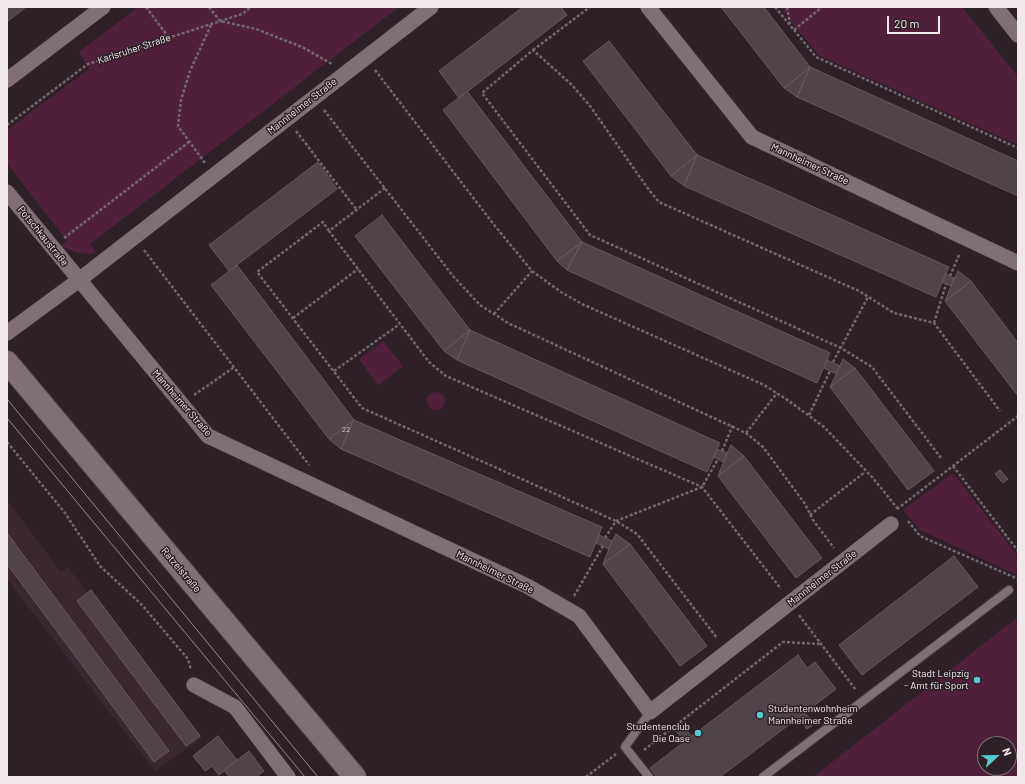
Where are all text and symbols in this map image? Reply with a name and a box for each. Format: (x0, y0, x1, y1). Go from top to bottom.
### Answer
scale bar (889, 8, 942, 34)
text: 20 m (894, 16, 920, 30)
street label: Karlsruher Straße (96, 31, 172, 67)
street label: Mannheimer Straße (265, 75, 339, 137)
street label: Mannheimer Straße (769, 141, 851, 187)
street label: Potschkaustraße (15, 204, 71, 268)
street label: Mannheimer Straße (150, 367, 214, 439)
house number: 22 (342, 424, 350, 434)
street label: Ratzelstraße (159, 545, 203, 595)
street label: Mannheimer Straße (785, 547, 859, 609)
street label: Mannheimer Straße (454, 548, 536, 596)
place label: Stadt Leipzig - Amt für Sport (904, 668, 969, 692)
marker: Stadt Leipzig - Amt für Sport (972, 675, 982, 685)
place label: Studentenwohnheim Mannheimer Straße (768, 703, 858, 726)
marker: Studentenwohnheim Mannheimer Straße (755, 710, 765, 720)
place label: Studentenclub Die Oase (627, 721, 690, 744)
marker: Studentenclub Die Oase (693, 728, 703, 738)
north arrow (977, 736, 1017, 776)
text: N (1000, 746, 1015, 758)

